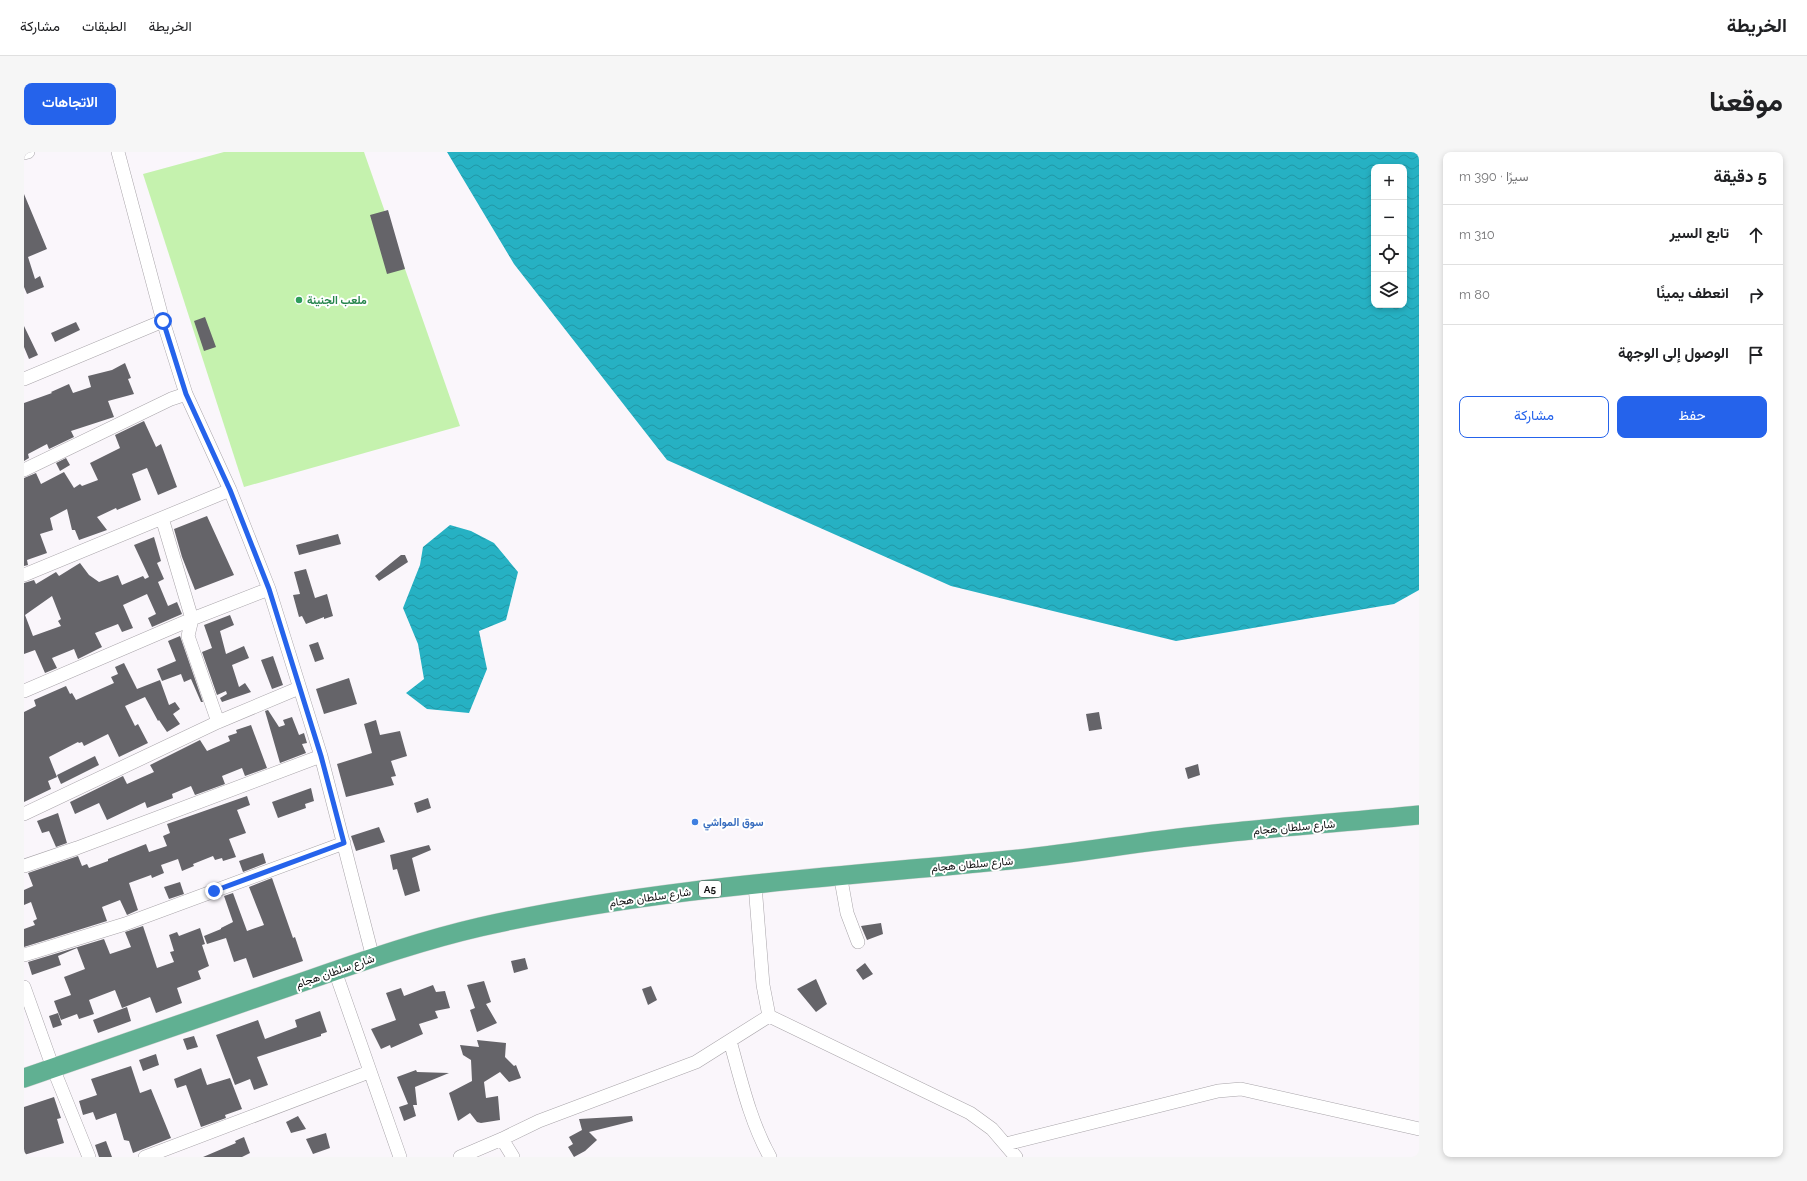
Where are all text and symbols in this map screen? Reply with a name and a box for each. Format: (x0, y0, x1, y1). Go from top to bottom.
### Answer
text: الخريطة (1727, 14, 1787, 36)
text: مشاركة (20, 18, 60, 34)
text: الطبقات (82, 18, 126, 34)
text: الخريطة (148, 18, 192, 34)
button: الاتجاهات (24, 83, 116, 125)
text: موقعنا (1709, 85, 1783, 118)
map controls (1371, 164, 1407, 308)
button: + (1371, 164, 1407, 200)
text: 5 دقيقة (1713, 166, 1767, 186)
text: سيرًا · 390 m (1459, 169, 1528, 184)
button: − (1371, 200, 1407, 236)
text: تابع السير (1669, 224, 1729, 242)
icon: ahead (1745, 224, 1767, 246)
text: 310 m (1459, 227, 1495, 242)
button: locate (1371, 236, 1407, 272)
button: layers (1371, 272, 1407, 308)
text: انعطف يمينًا (1656, 284, 1729, 302)
icon: right (1745, 284, 1767, 306)
text: 80 m (1459, 287, 1490, 302)
place label: ملعب الجنينة (307, 294, 367, 307)
marker: ملعب الجنينة (294, 295, 304, 305)
route start (154, 312, 172, 330)
text: الوصول إلى الوجهة (1618, 344, 1729, 362)
icon: arrive (1745, 344, 1767, 366)
button: مشاركة (1459, 396, 1609, 438)
button: حفظ (1617, 396, 1767, 438)
place label: سوق المواشي (703, 816, 764, 831)
marker: سوق المواشي (690, 817, 700, 827)
street label: شارع سلطان هجام (1253, 817, 1336, 839)
street label: شارع سلطان هجام (931, 854, 1014, 876)
road number: A5 (699, 881, 721, 897)
route end (205, 882, 223, 900)
street label: شارع سلطان هجام (608, 885, 692, 911)
street label: شارع سلطان هجام (294, 952, 377, 992)

